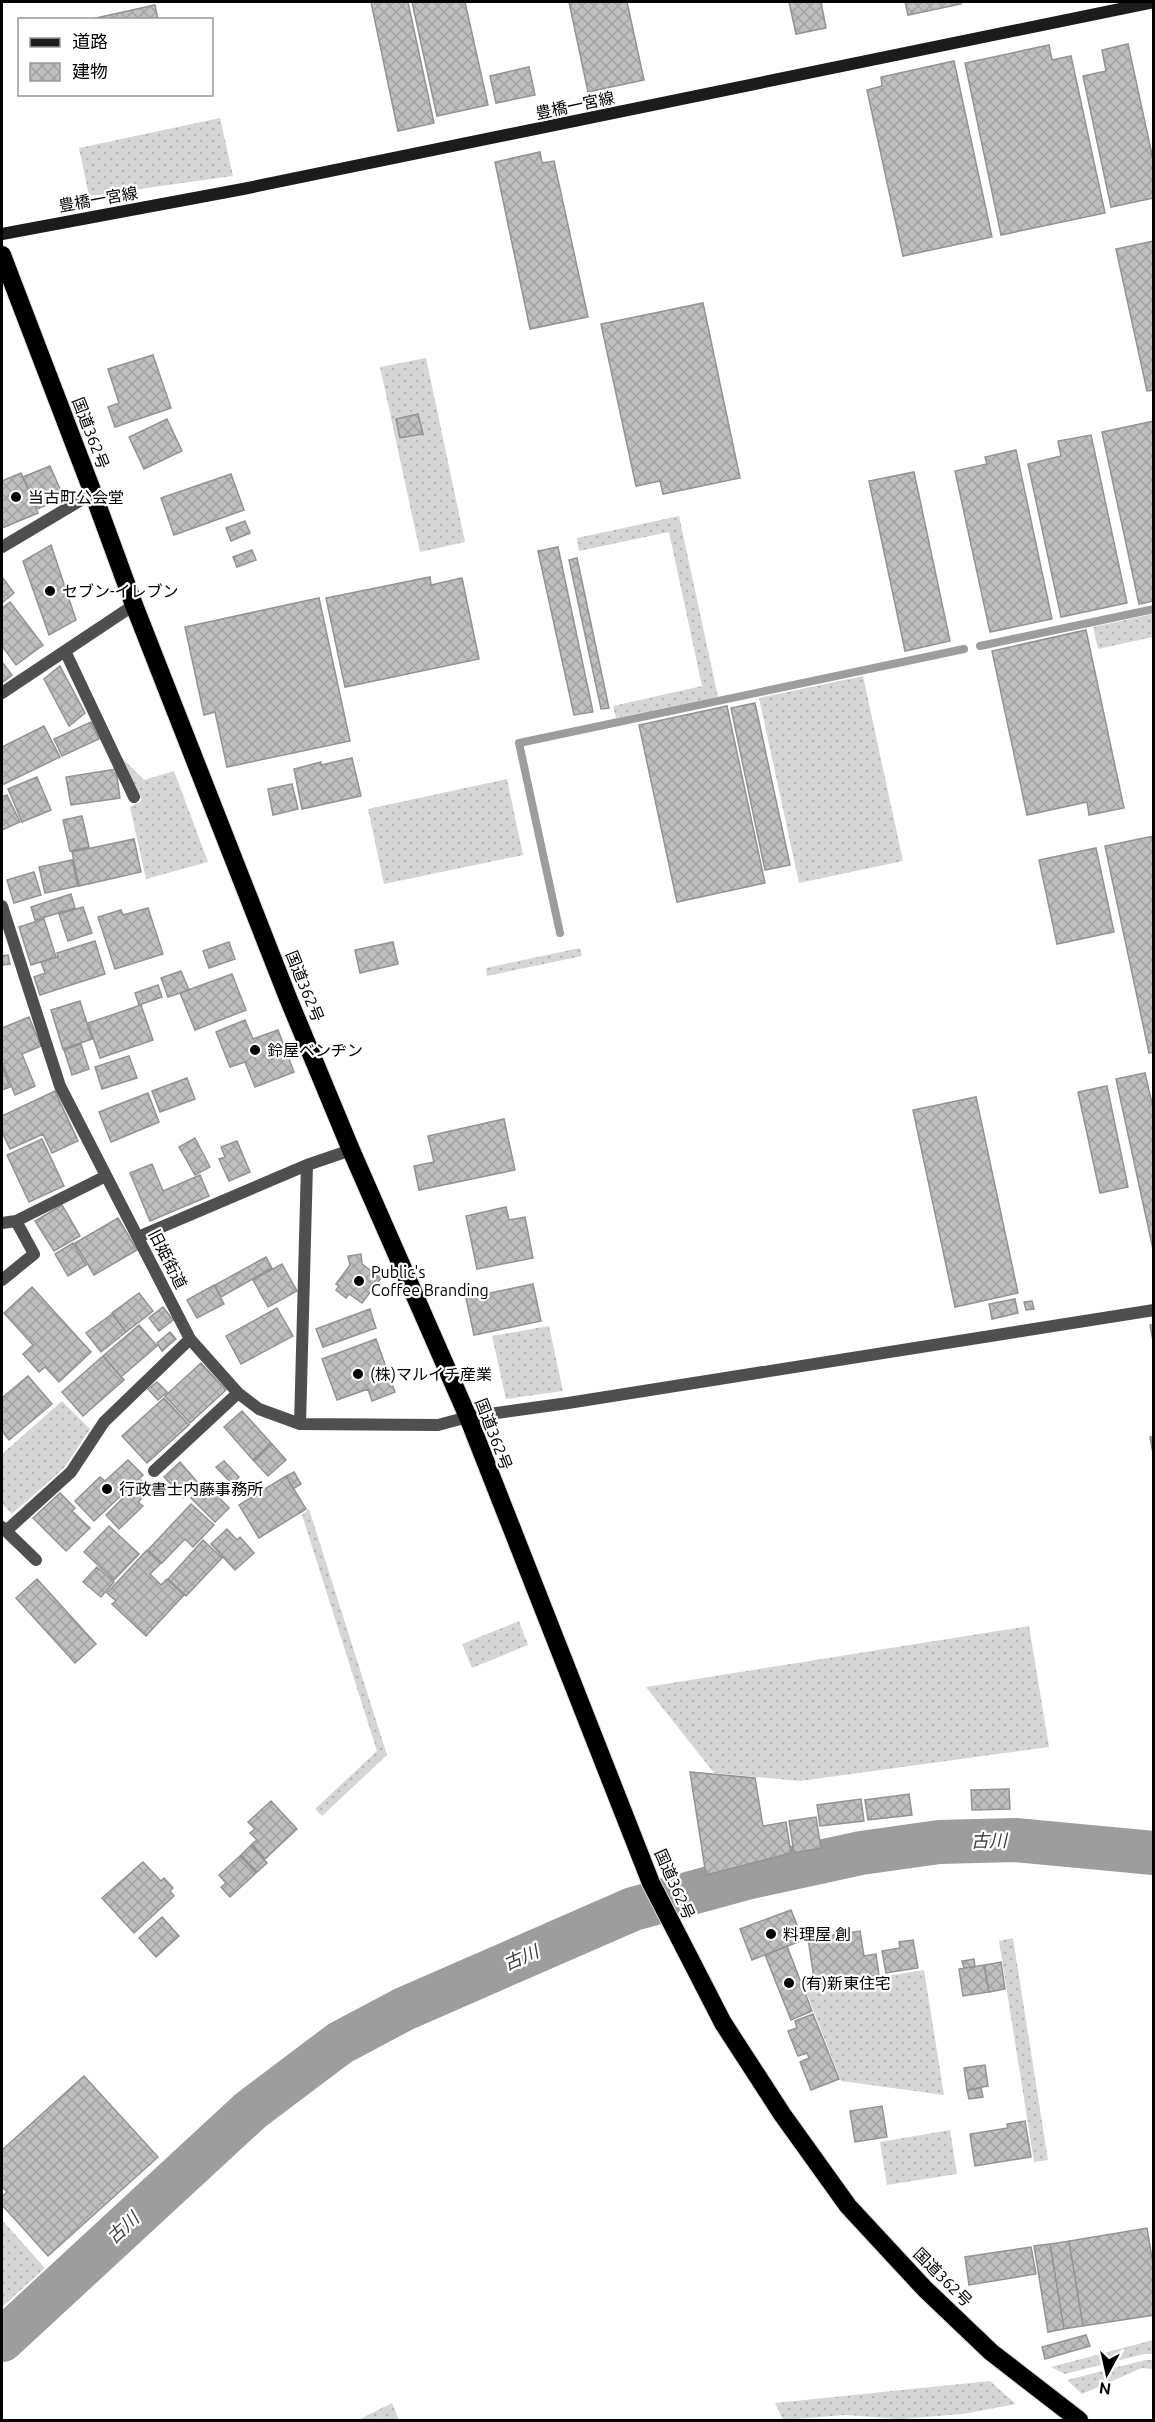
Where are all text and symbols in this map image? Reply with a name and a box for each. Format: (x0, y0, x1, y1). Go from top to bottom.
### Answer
legend (18, 18, 213, 96)
text: 道路 (72, 31, 108, 51)
text: 建物 (72, 61, 108, 81)
street label: 豊橋一宮線 (534, 88, 616, 122)
street label: 豊橋一宮線 (57, 183, 139, 215)
street label: 国道362号 (69, 395, 113, 471)
place label: 当古町公会堂 (28, 488, 124, 506)
marker: 当古町公会堂 (9, 490, 23, 504)
place label: セブン-イレブン (62, 582, 179, 600)
marker: セブン-イレブン (43, 584, 57, 598)
street label: 国道362号 (283, 948, 327, 1024)
place label: 鈴屋ベンヂン (267, 1041, 363, 1059)
marker: 鈴屋ベンヂン (248, 1043, 262, 1057)
street label: 旧姫街道 (145, 1226, 191, 1292)
place label: Public's Coffee Branding (371, 1263, 489, 1299)
marker: Public's Coffee Branding (352, 1274, 366, 1288)
place label: (株)マルイチ産業 (370, 1365, 492, 1384)
marker: (株)マルイチ産業 (351, 1367, 365, 1381)
street label: 国道362号 (472, 1396, 516, 1472)
place label: 行政書士内藤事務所 (119, 1480, 263, 1498)
marker: 行政書士内藤事務所 (100, 1482, 114, 1496)
water label: 古川 (971, 1830, 1009, 1850)
street label: 国道362号 (652, 1846, 698, 1922)
place label: 料理屋 創 (783, 1925, 851, 1943)
marker: 料理屋 創 (764, 1927, 778, 1941)
water label: 古川 (500, 1940, 543, 1974)
place label: (有)新東住宅 (801, 1974, 891, 1993)
marker: (有)新東住宅 (782, 1976, 796, 1990)
water label: 古川 (102, 2206, 144, 2247)
street label: 国道362号 (910, 2244, 976, 2310)
north arrow (1077, 2344, 1137, 2404)
text: N (1098, 2379, 1112, 2399)

